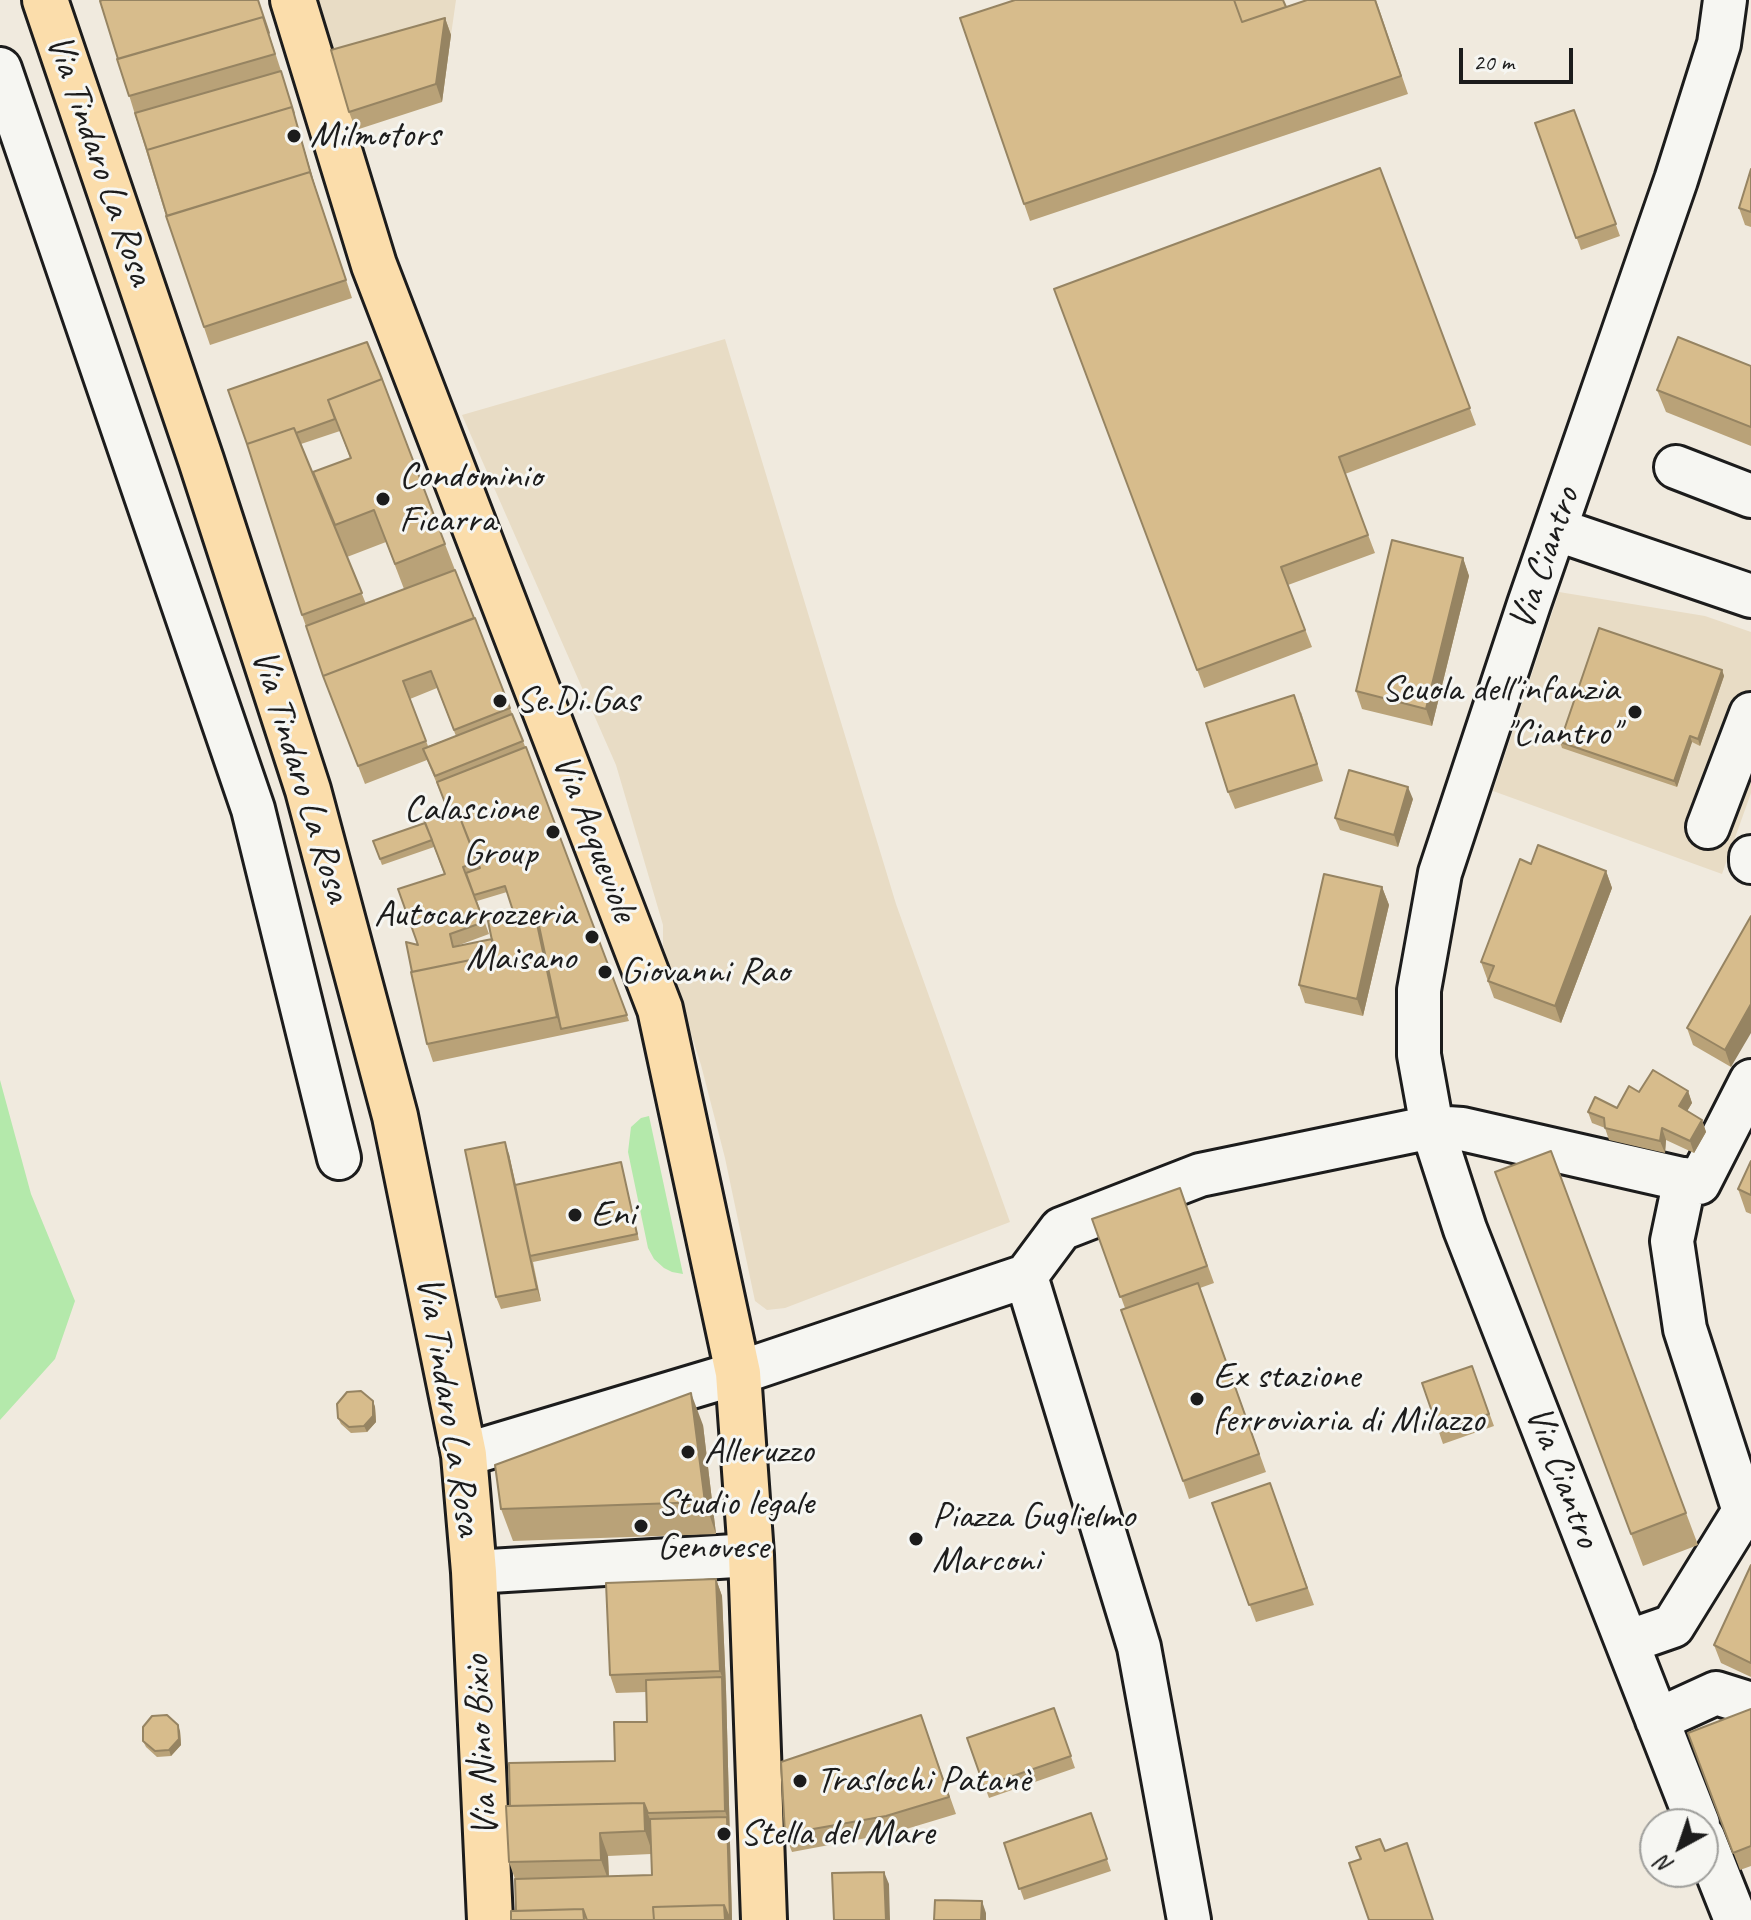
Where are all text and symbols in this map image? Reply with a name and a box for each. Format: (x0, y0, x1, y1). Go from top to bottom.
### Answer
street label: Via Tindaro La Rosa (35, 29, 163, 291)
scale bar (1463, 32, 1577, 82)
text: 20 m (1473, 47, 1514, 77)
place label: Milmotors (310, 113, 441, 159)
marker: Milmotors (285, 127, 303, 145)
place label: Condominio Ficarra (399, 454, 542, 544)
street label: Via Ciantro (1499, 482, 1591, 636)
marker: Condominio Ficarra (374, 490, 392, 508)
street label: Via Tindaro La Rosa (240, 644, 360, 908)
place label: Scuola dell'infanzia "Ciantro" (1381, 667, 1619, 756)
place label: Se.Di.Gas (516, 678, 639, 724)
marker: Se.Di.Gas (491, 692, 509, 710)
marker: Scuola dell'infanzia "Ciantro" (1626, 703, 1644, 721)
street label: Via Acqueviole (541, 748, 647, 928)
place label: Calascione Group (404, 787, 537, 876)
marker: Calascione Group (544, 823, 562, 841)
place label: Autocarrozzeria Maisano (374, 892, 576, 982)
marker: Autocarrozzeria Maisano (583, 928, 601, 946)
place label: Giovanni Rao (621, 949, 789, 995)
marker: Giovanni Rao (596, 963, 614, 981)
place label: Eni (591, 1192, 635, 1238)
marker: Eni (566, 1206, 584, 1224)
street label: Via Tindaro La Rosa (405, 1273, 491, 1539)
place label: Ex stazione ferroviaria di Milazzo (1213, 1354, 1484, 1444)
marker: Ex stazione ferroviaria di Milazzo (1188, 1390, 1206, 1408)
street label: Via Ciantro (1514, 1400, 1610, 1554)
place label: Alleruzzo (704, 1429, 813, 1475)
marker: Alleruzzo (679, 1443, 697, 1461)
place label: Studio legale Genovese (657, 1481, 814, 1570)
place label: Piazza Guglielmo Marconi (932, 1494, 1135, 1584)
marker: Studio legale Genovese (632, 1517, 650, 1535)
marker: Piazza Guglielmo Marconi (907, 1530, 925, 1548)
street label: Via Nino Bixio (454, 1654, 510, 1838)
place label: Traslochi Patanè (816, 1758, 1030, 1804)
marker: Traslochi Patanè (791, 1772, 809, 1790)
north arrow (1639, 1808, 1719, 1888)
place label: Stella del Mare (740, 1811, 934, 1857)
marker: Stella del Mare (715, 1825, 733, 1843)
text: N (1651, 1850, 1679, 1880)

